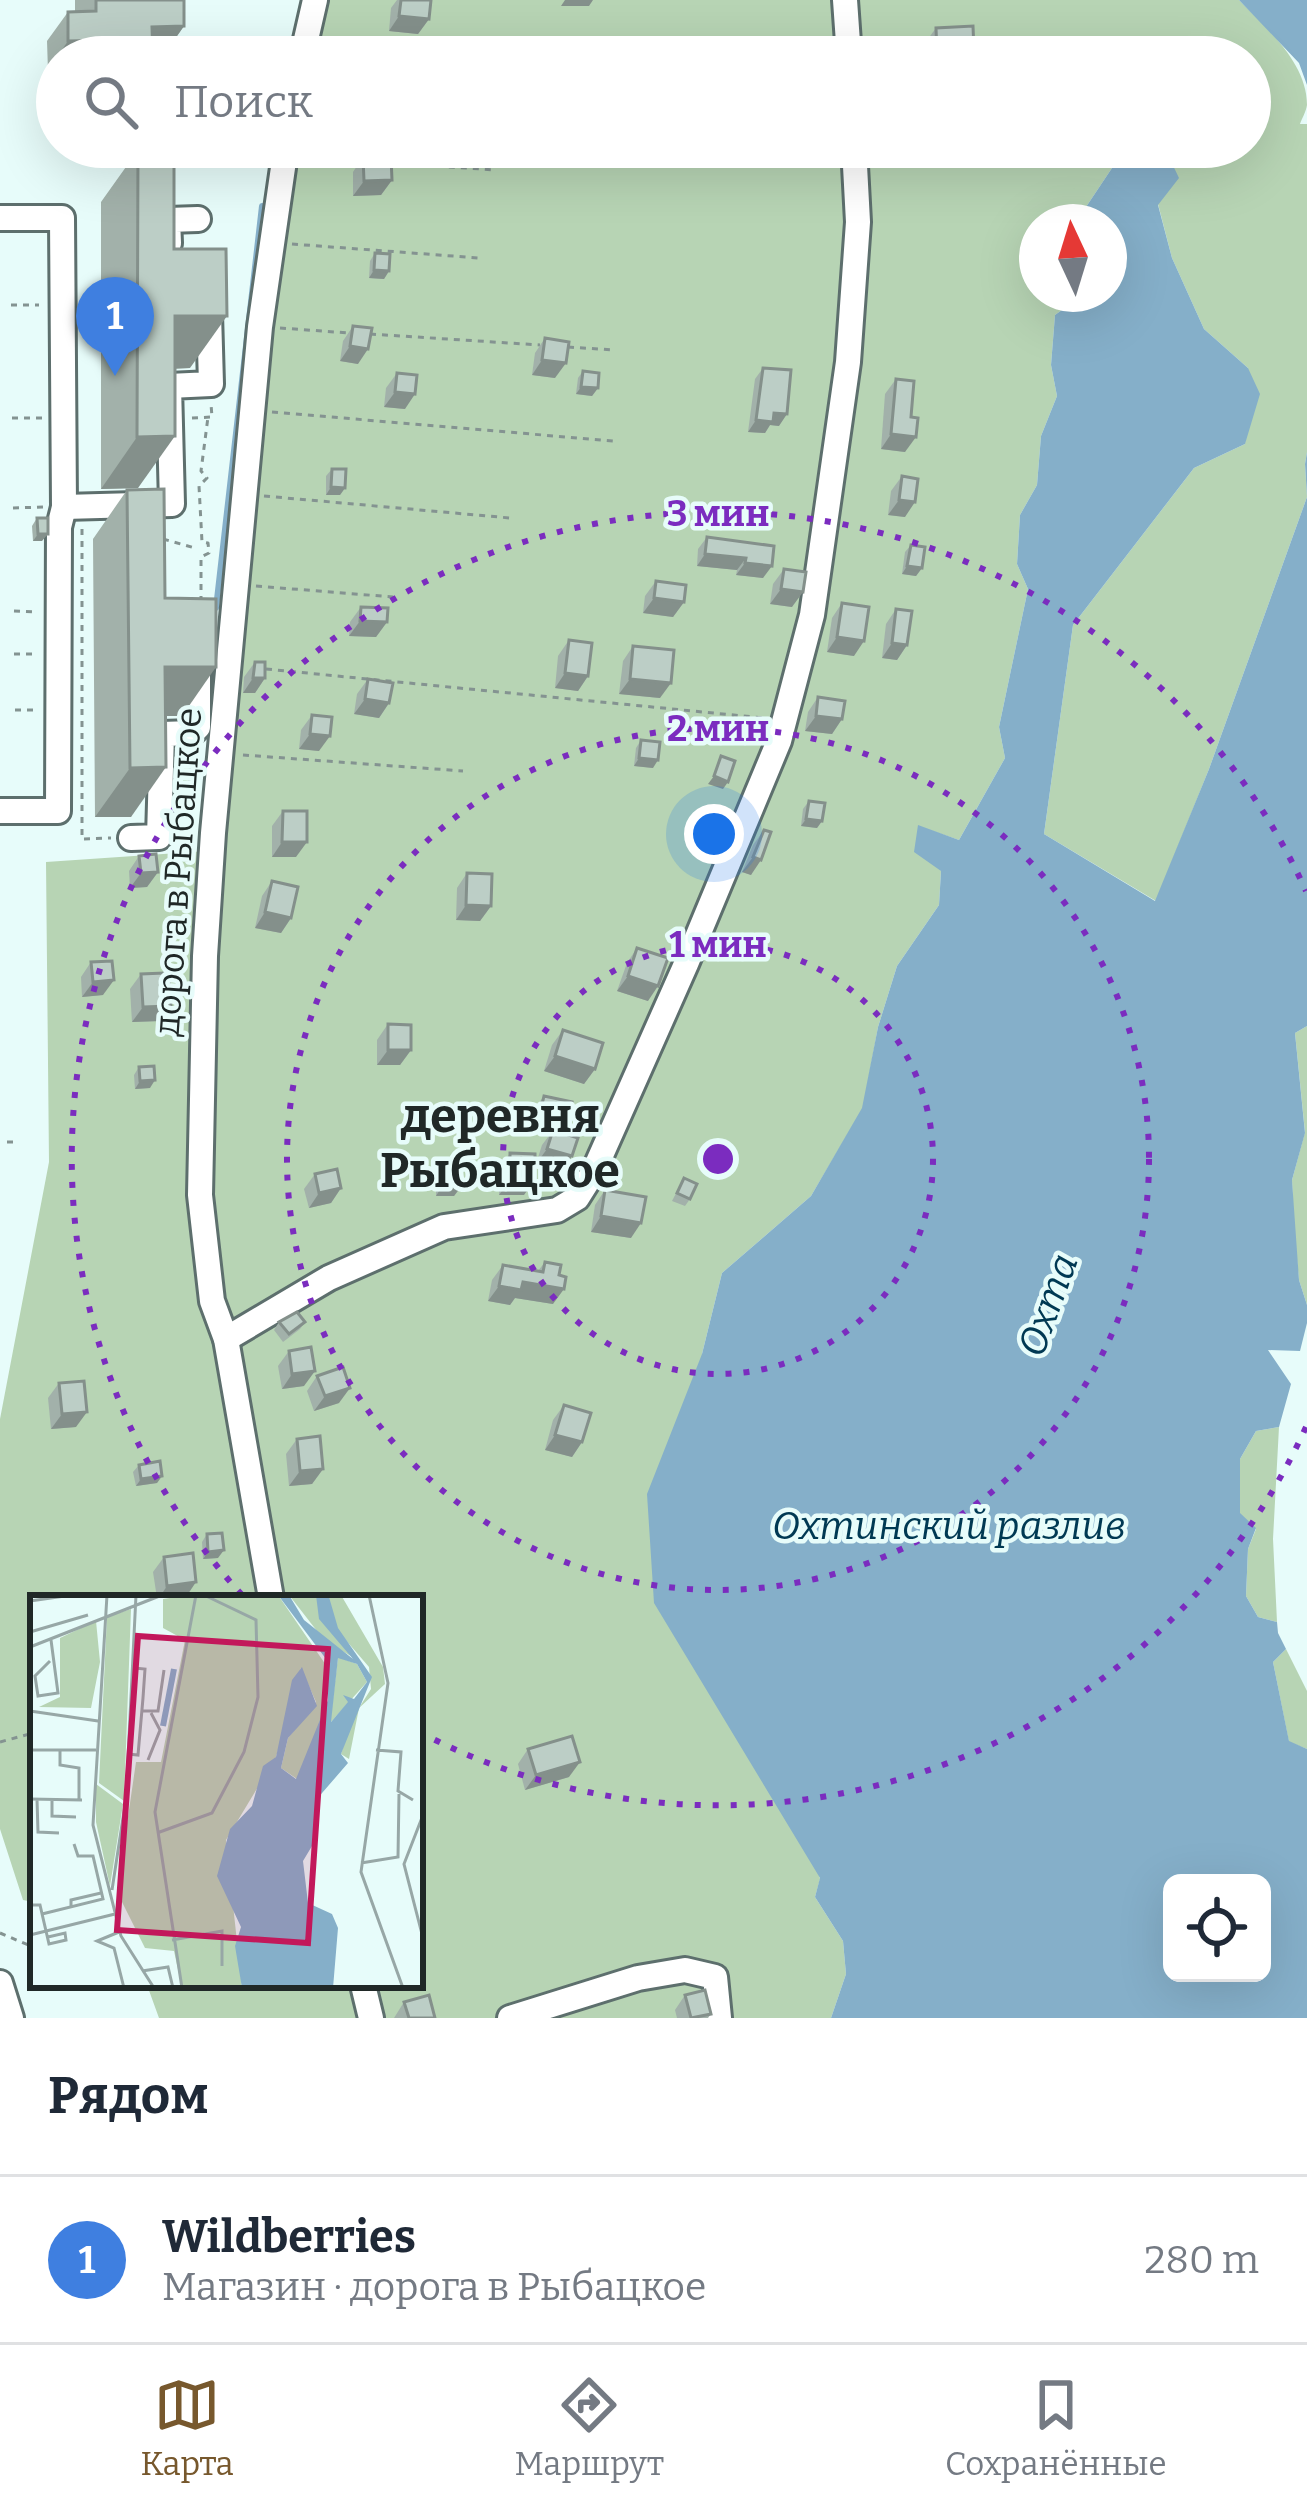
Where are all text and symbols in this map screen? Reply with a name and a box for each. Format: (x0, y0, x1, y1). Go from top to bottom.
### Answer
search box (36, 36, 1271, 168)
icon: search (78, 69, 144, 135)
text: Поиск (174, 75, 313, 129)
north arrow (1019, 204, 1127, 312)
pin: 1 (76, 277, 154, 376)
text: 3 мин (667, 492, 769, 536)
street label: дорога в Рыбацкое (145, 706, 211, 1038)
text: 2 мин (667, 707, 769, 751)
your location (684, 804, 744, 864)
text: 1 мин (669, 923, 767, 967)
district label: деревня Рыбацкое (380, 1087, 620, 1200)
centre of rings (697, 1138, 739, 1180)
water label: Охта (1008, 1248, 1088, 1362)
water label: Охтинский разлив (772, 1503, 1126, 1549)
inset map (30, 1595, 423, 1988)
map controls (1163, 1874, 1271, 1982)
button: locate (1163, 1874, 1271, 1982)
text: Рядом (48, 2065, 208, 2127)
text: Wildberries (162, 2210, 416, 2264)
text: 1 (79, 2237, 95, 2283)
text: 280 m (1144, 2237, 1259, 2283)
text: Магазин · дорога в Рыбацкое (162, 2264, 706, 2310)
tab: Карта (140, 2372, 234, 2484)
tab: Маршрут (515, 2372, 664, 2484)
tab: Сохранённые (945, 2372, 1167, 2484)

